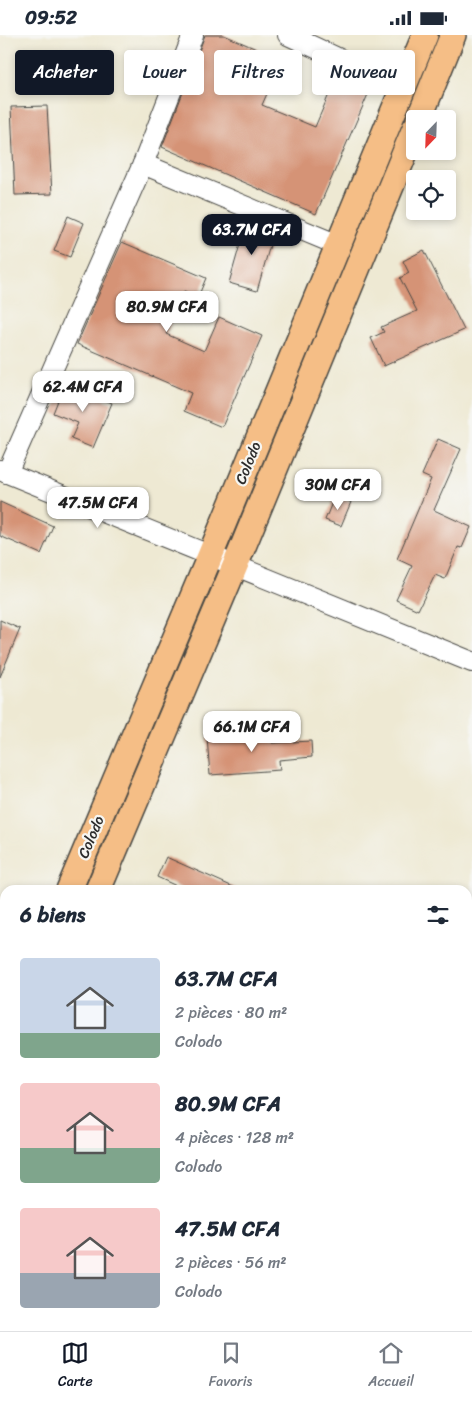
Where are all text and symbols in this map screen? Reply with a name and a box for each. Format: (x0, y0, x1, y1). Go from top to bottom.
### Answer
text: 09:52 (25, 1, 77, 34)
chip: Acheter (15, 50, 114, 95)
chip: Louer (124, 50, 204, 95)
chip: Filtres (214, 50, 302, 95)
chip: Nouveau (312, 50, 415, 95)
north arrow (406, 110, 456, 160)
map controls (406, 110, 456, 220)
button: locate (406, 170, 456, 220)
pin: 63.7M CFA (195, 213, 309, 256)
text: 63.7M CFA (213, 215, 291, 244)
pin: 80.9M CFA (110, 291, 224, 333)
text: 80.9M CFA (127, 292, 207, 321)
pin: 62.4M CFA (26, 371, 140, 413)
text: 62.4M CFA (43, 372, 123, 401)
street label: Colodo (228, 437, 269, 488)
pin: 30M CFA (292, 469, 384, 511)
text: 30M CFA (305, 470, 371, 499)
pin: 47.5M CFA (41, 487, 155, 529)
text: 47.5M CFA (58, 488, 138, 517)
pin: 66.1M CFA (195, 711, 309, 753)
text: 66.1M CFA (214, 712, 290, 741)
street label: Colodo (70, 811, 112, 862)
text: 6 biens (20, 896, 85, 934)
icon: filters (424, 901, 452, 929)
text: 63.7M CFA (175, 960, 278, 998)
icon: home (60, 978, 120, 1038)
text: 2 pièces · 80 m² (175, 998, 287, 1027)
text: Colodo (175, 1027, 222, 1056)
text: 80.9M CFA (175, 1085, 281, 1123)
icon: home (60, 1103, 120, 1163)
text: 4 pièces · 128 m² (175, 1123, 294, 1152)
text: Colodo (175, 1152, 222, 1181)
text: 47.5M CFA (175, 1210, 280, 1248)
icon: home (60, 1228, 120, 1288)
text: 2 pièces · 56 m² (175, 1248, 286, 1277)
text: Colodo (175, 1277, 222, 1306)
tab: Carte (58, 1339, 93, 1394)
tab: Favoris (209, 1339, 252, 1394)
tab: Accueil (368, 1339, 414, 1394)

